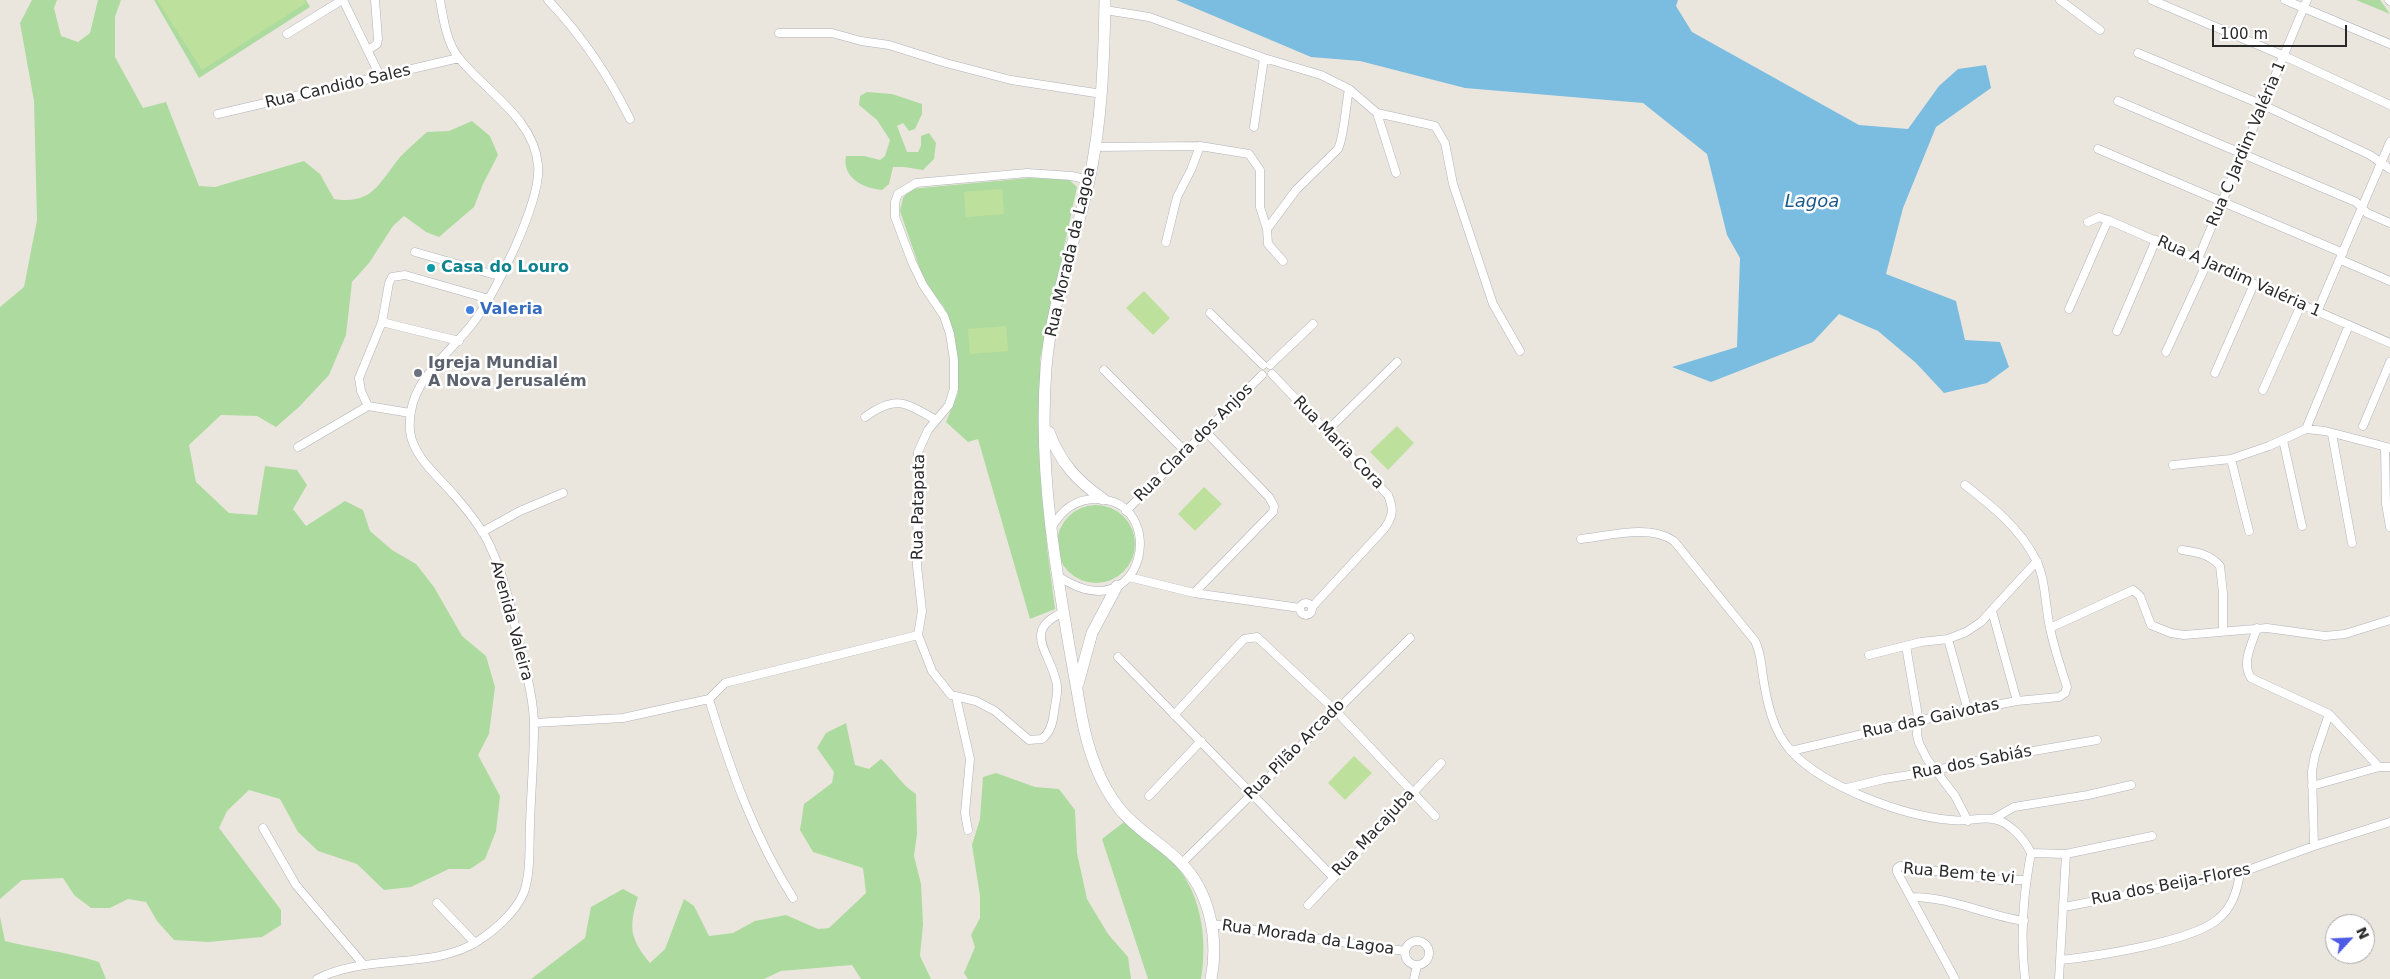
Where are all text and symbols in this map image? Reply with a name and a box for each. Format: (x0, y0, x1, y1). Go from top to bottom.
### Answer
scale bar (2215, 15, 2350, 47)
text: 100 m (2220, 25, 2268, 43)
street label: Rua C Jardim Valéria 1 (2203, 58, 2291, 230)
street label: Rua Candido Sales (263, 61, 413, 113)
street label: Rua Morada da Lagoa (1042, 165, 1100, 339)
water label: Lagoa (1785, 191, 1839, 213)
street label: Rua A Jardim Valéria 1 (2154, 232, 2324, 322)
place label: Casa do Louro (441, 258, 569, 278)
marker: Casa do Louro (425, 262, 437, 274)
place label: Valeria (480, 300, 543, 320)
marker: Valeria (464, 304, 476, 316)
place label: Igreja Mundial A Nova Jerusalém (428, 354, 587, 392)
marker: Igreja Mundial A Nova Jerusalém (412, 367, 424, 379)
street label: Rua Clara dos Anjos (1131, 380, 1257, 506)
street label: Rua Maria Cora (1289, 392, 1387, 494)
street label: Rua Patapata (908, 454, 930, 560)
street label: Avenida Valeira (486, 559, 536, 683)
street label: Rua das Gaivotas (1861, 695, 2001, 743)
street label: Rua Pilão Arcado (1241, 696, 1349, 804)
street label: Rua dos Sabiás (1911, 742, 2033, 784)
street label: Rua Macajuba (1329, 785, 1419, 881)
street label: Rua Bem te vi (1902, 860, 2016, 888)
street label: Rua dos Beija-Flores (2090, 860, 2252, 910)
north arrow (2325, 914, 2375, 964)
street label: Rua Morada da Lagoa (1221, 916, 1395, 960)
text: N (2353, 924, 2372, 942)

